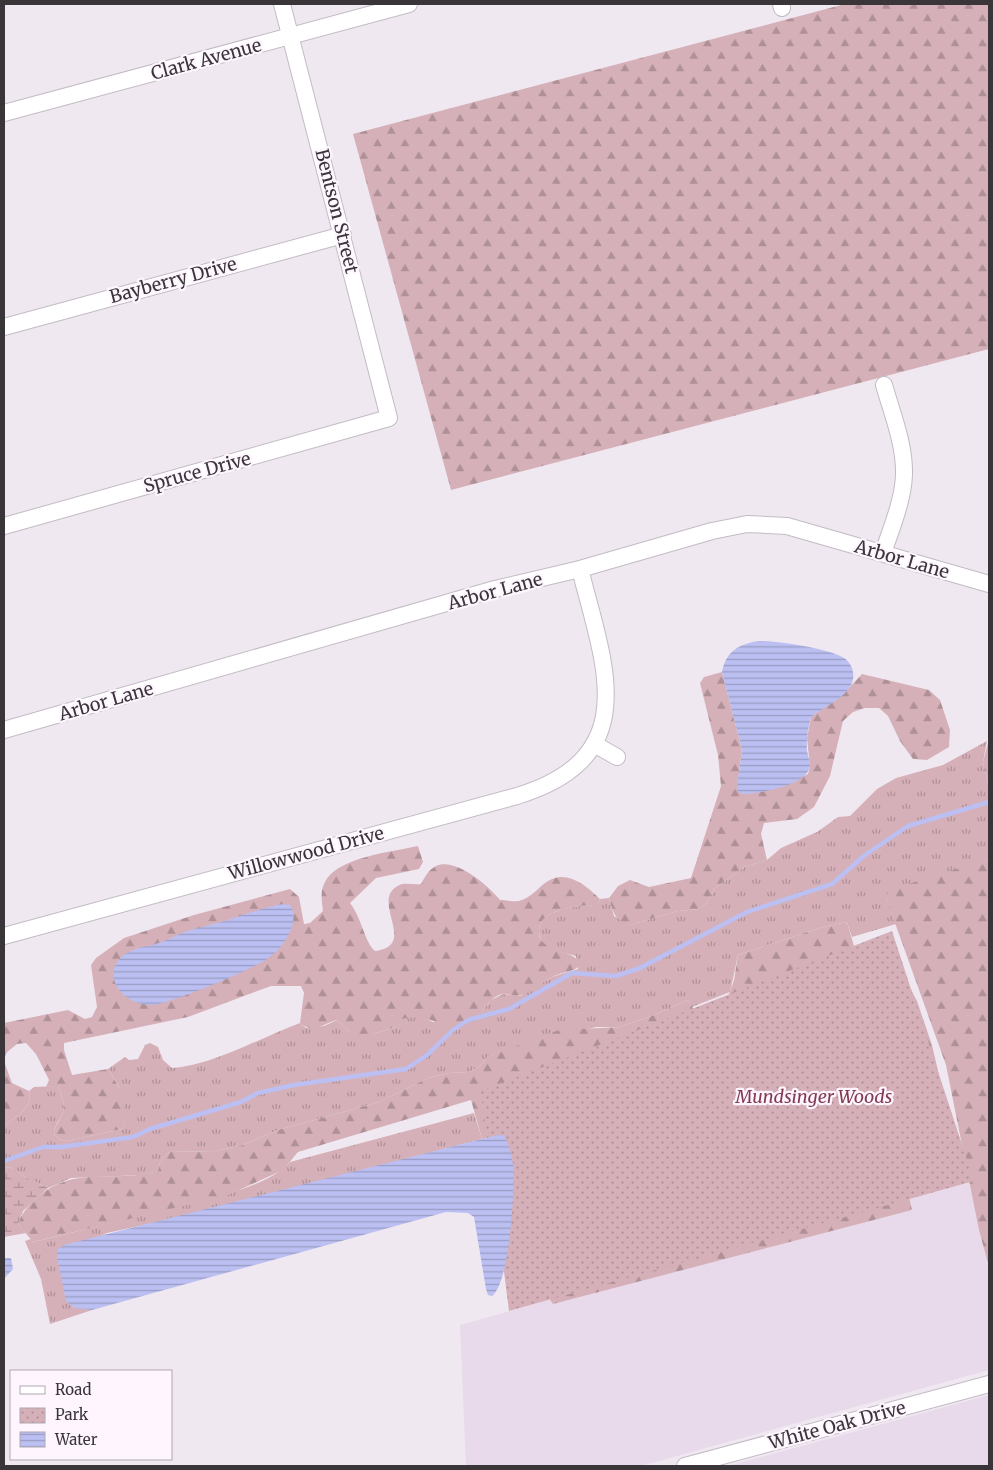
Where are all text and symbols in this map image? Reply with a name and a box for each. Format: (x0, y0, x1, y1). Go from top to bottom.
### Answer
street label: Clark Avenue (148, 33, 264, 85)
street label: Bentson Street (310, 146, 364, 276)
street label: Bayberry Drive (107, 252, 239, 308)
street label: Spruce Drive (141, 447, 253, 497)
street label: Arbor Lane (851, 534, 952, 583)
street label: Arbor Lane (444, 567, 545, 615)
street label: Arbor Lane (55, 677, 156, 726)
street label: Willowwood Drive (225, 821, 386, 885)
park label: Mundsinger Woods (735, 1085, 892, 1108)
legend (10, 1370, 172, 1460)
text: Road (55, 1380, 91, 1399)
street label: White Oak Drive (765, 1396, 908, 1455)
text: Park (55, 1405, 89, 1424)
text: Water (54, 1430, 98, 1449)

